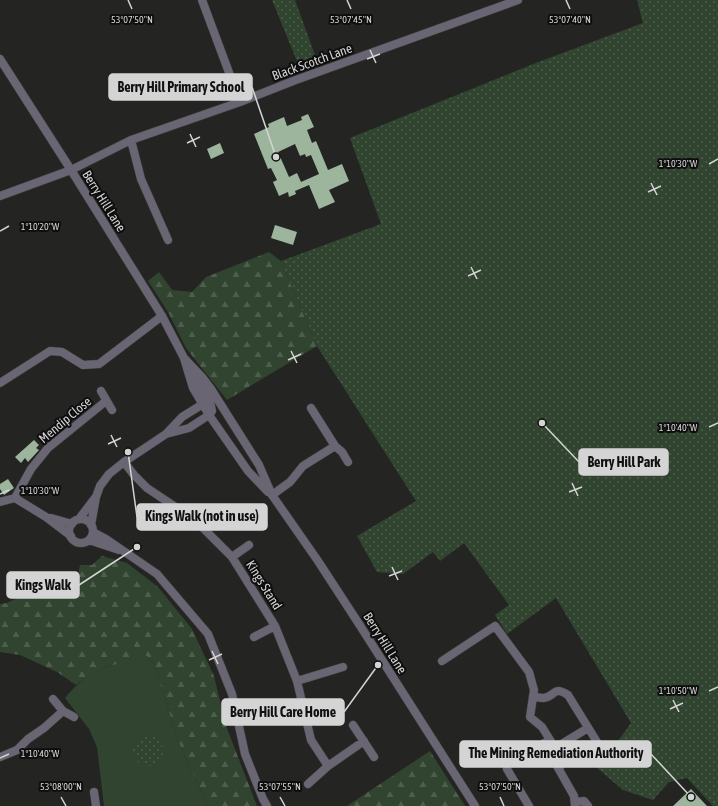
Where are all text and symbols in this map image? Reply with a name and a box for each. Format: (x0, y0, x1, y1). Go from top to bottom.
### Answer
text: 53°07'50"N (111, 14, 153, 25)
text: 53°07'45"N (330, 14, 372, 25)
text: 53°07'40"N (549, 14, 591, 25)
street label: Black Scotch Lane (270, 41, 354, 83)
callout: Berry Hill Primary School (109, 74, 252, 100)
text: Berry Hill Primary School (118, 79, 245, 95)
text: 1°10'30"W (659, 158, 698, 169)
street label: Berry Hill Lane (79, 168, 129, 234)
text: 1°10'20"W (21, 221, 60, 232)
street label: Mendip Close (36, 394, 94, 446)
text: 1°10'40"W (659, 422, 698, 433)
callout: Berry Hill Park (579, 449, 668, 475)
text: Berry Hill Park (587, 454, 661, 470)
text: 1°10'30"W (21, 485, 60, 496)
callout: Kings Walk (not in use) (137, 504, 267, 530)
text: Kings Walk (not in use) (145, 508, 259, 524)
street label: Kings Stand (243, 558, 285, 612)
callout: Kings Walk (7, 572, 79, 598)
text: Kings Walk (15, 577, 72, 593)
street label: Berry Hill Lane (360, 610, 410, 676)
text: 1°10'50"W (659, 685, 698, 696)
callout: Berry Hill Care Home (222, 699, 344, 725)
text: Berry Hill Care Home (230, 704, 336, 720)
callout: The Mining Remediation Authority (460, 741, 651, 767)
text: The Mining Remediation Authority (468, 745, 644, 761)
text: 1°10'40"W (21, 748, 60, 759)
text: 53°08'00"N (40, 781, 82, 792)
text: 53°07'55"N (259, 781, 301, 792)
text: 53°07'50"N (479, 781, 521, 792)

